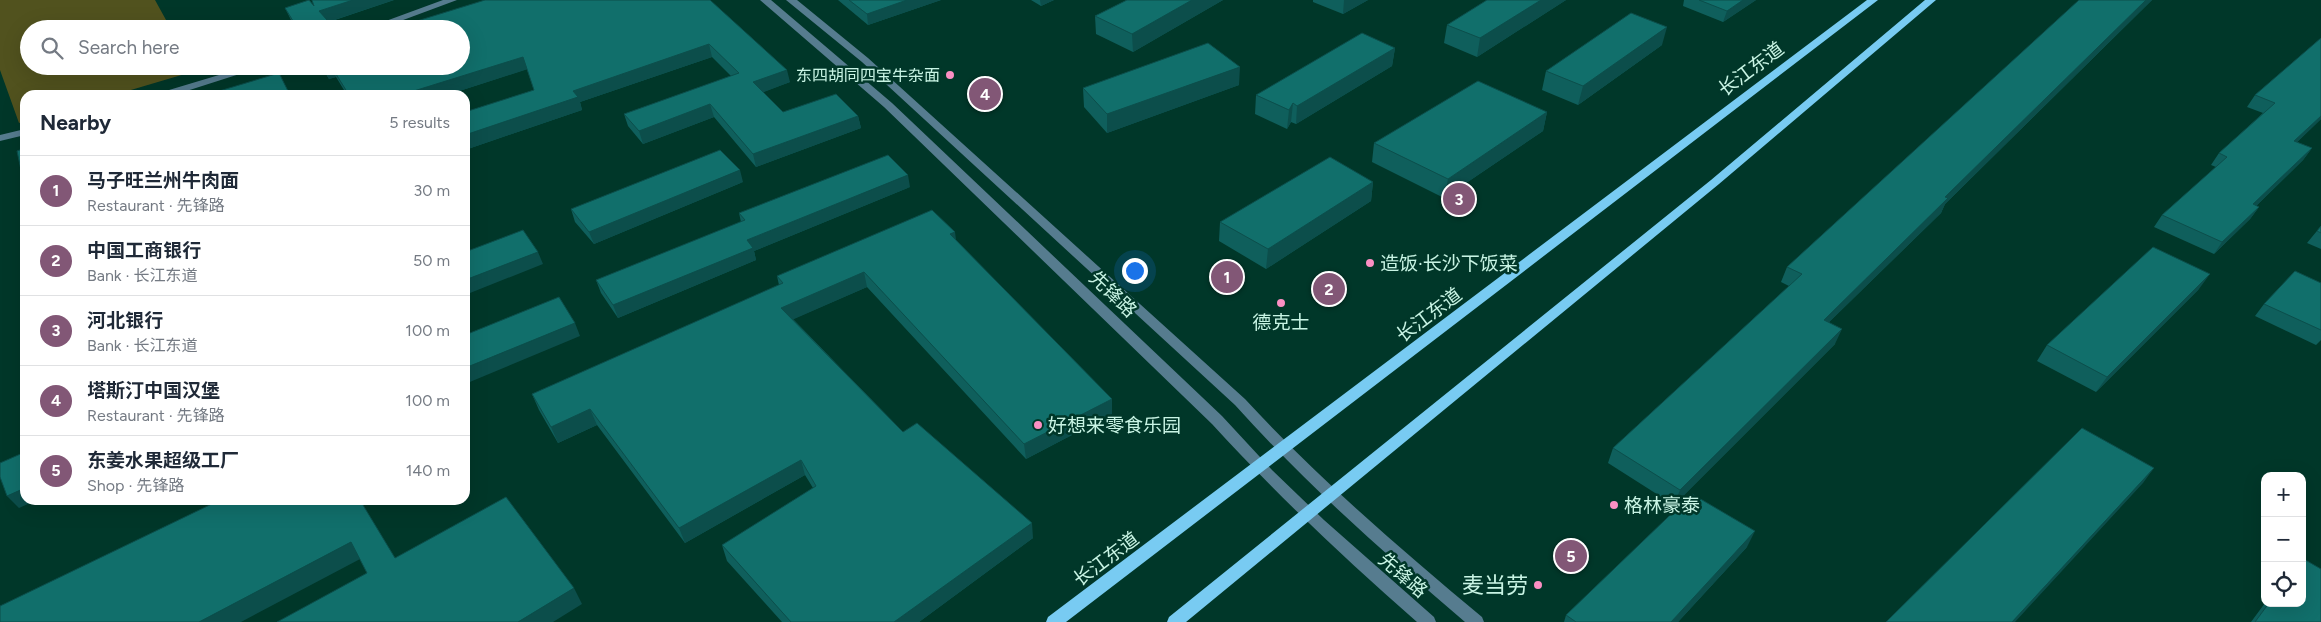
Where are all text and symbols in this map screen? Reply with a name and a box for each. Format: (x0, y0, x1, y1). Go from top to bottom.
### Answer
search box (20, 20, 470, 75)
icon: search (38, 34, 66, 62)
text: Search here (78, 36, 180, 59)
street label: 长江东道 (1714, 37, 1788, 101)
place label: 东四胡同四宝牛杂面 (796, 66, 940, 85)
marker: 东四胡同四宝牛杂面 (944, 69, 956, 81)
pin: 4 (969, 75, 1001, 113)
text: Nearby (40, 110, 111, 135)
text: 5 results (389, 113, 450, 132)
text: 马子旺兰州牛肉面 (87, 169, 239, 192)
pin: 3 (1443, 180, 1475, 218)
text: 1 (53, 181, 59, 200)
text: 30 m (413, 181, 450, 200)
text: Restaurant · 先锋路 (87, 196, 225, 215)
text: 中国工商银行 (87, 239, 201, 262)
text: 2 (51, 251, 61, 270)
text: 50 m (413, 251, 450, 270)
place label: 造饭·长沙下饭菜 (1380, 252, 1518, 275)
marker: 造饭·长沙下饭菜 (1364, 257, 1376, 269)
your location (1122, 258, 1148, 284)
pin: 1 (1211, 258, 1243, 296)
text: Bank · 长江东道 (87, 266, 198, 285)
street label: 先锋路 (1085, 266, 1141, 322)
pin: 2 (1313, 270, 1345, 308)
street label: 长江东道 (1392, 283, 1466, 347)
marker: 德克士 (1275, 297, 1287, 309)
text: 河北银行 (87, 309, 163, 332)
place label: 德克士 (1252, 311, 1310, 334)
text: 3 (52, 321, 60, 340)
text: 100 m (405, 321, 450, 340)
text: Bank · 长江东道 (87, 336, 198, 355)
text: 塔斯汀中国汉堡 (87, 379, 220, 402)
text: 4 (51, 391, 61, 410)
text: 100 m (405, 391, 450, 410)
text: Restaurant · 先锋路 (87, 406, 225, 425)
place label: 好想来零食乐园 (1048, 414, 1181, 437)
marker: 好想来零食乐园 (1032, 419, 1044, 431)
text: 东姜水果超级工厂 (87, 449, 239, 472)
text: 5 (51, 461, 61, 480)
text: 140 m (406, 461, 450, 480)
map controls (2261, 472, 2306, 607)
button: + (2261, 472, 2306, 517)
text: Shop · 先锋路 (87, 476, 184, 495)
place label: 格林豪泰 (1624, 494, 1700, 517)
marker: 格林豪泰 (1608, 499, 1620, 511)
button: − (2261, 517, 2306, 562)
street label: 长江东道 (1069, 527, 1143, 591)
pin: 5 (1555, 537, 1587, 575)
street label: 先锋路 (1374, 548, 1432, 602)
button: locate (2261, 562, 2306, 607)
place label: 麦当劳 (1462, 572, 1528, 599)
marker: 麦当劳 (1532, 579, 1544, 591)

